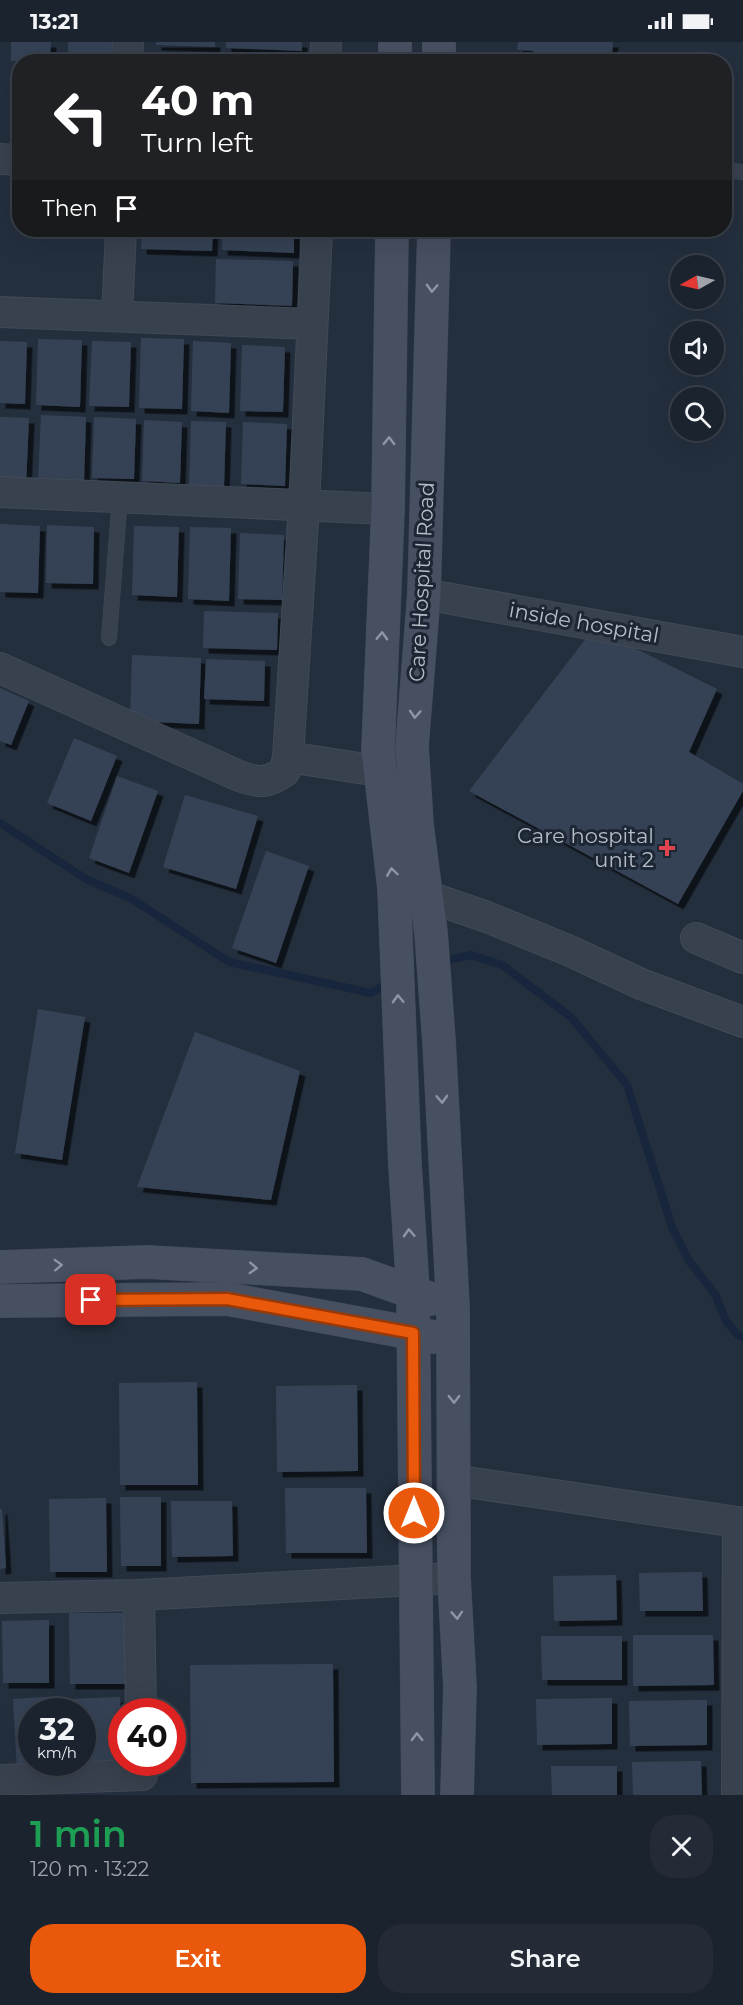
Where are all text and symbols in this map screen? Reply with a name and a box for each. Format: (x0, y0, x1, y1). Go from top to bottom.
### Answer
text: 13:21 (30, 8, 79, 35)
text: 40 m (141, 74, 254, 126)
icon: left (42, 78, 120, 156)
text: Turn left (141, 126, 254, 159)
icon: arrive (110, 192, 143, 225)
text: Then (42, 195, 98, 222)
north arrow (670, 255, 724, 309)
map controls (670, 255, 724, 441)
one-way arrow (426, 283, 438, 292)
button: sound (670, 321, 724, 375)
button: search (670, 387, 724, 441)
one-way arrow (382, 436, 395, 445)
street label: Care Hospital Road (404, 481, 439, 683)
street label: inside hospital (507, 597, 661, 648)
one-way arrow (376, 631, 389, 640)
one-way arrow (409, 709, 422, 718)
place label: Care hospital unit 2 (517, 823, 654, 872)
marker: Care hospital unit 2 (658, 839, 676, 857)
one-way arrow (386, 867, 399, 876)
one-way arrow (392, 995, 405, 1004)
one-way arrow (436, 1095, 449, 1104)
one-way arrow (403, 1228, 416, 1237)
one-way arrow (54, 1259, 63, 1272)
one-way arrow (249, 1261, 258, 1274)
pin (65, 1274, 116, 1325)
icon: arrive (74, 1283, 107, 1316)
one-way arrow (448, 1394, 460, 1403)
position arrow (382, 1481, 446, 1545)
one-way arrow (450, 1610, 463, 1619)
speed limit sign: 40 (108, 1698, 186, 1776)
text: 32 (39, 1711, 75, 1748)
one-way arrow (411, 1732, 423, 1741)
text: km/h (37, 1743, 77, 1762)
text: 1 min (30, 1812, 127, 1856)
button: close (650, 1815, 713, 1878)
text: 120 m · 13:22 (30, 1857, 149, 1881)
button: Exit (30, 1924, 366, 1993)
button: Share (378, 1924, 713, 1993)

